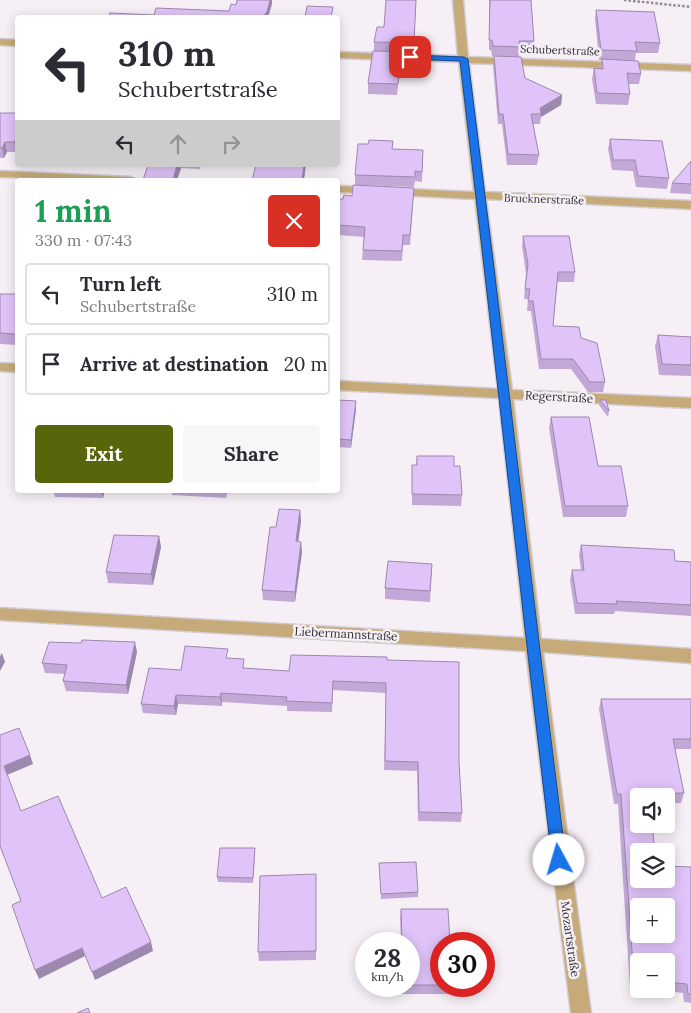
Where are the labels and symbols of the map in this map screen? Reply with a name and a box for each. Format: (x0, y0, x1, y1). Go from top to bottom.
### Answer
pin (389, 36, 431, 78)
street label: Schubertstraße (520, 42, 600, 58)
street label: Brucknerstraße (504, 191, 584, 207)
street label: Regerstraße (524, 387, 594, 406)
street label: Liebermannstraße (294, 623, 398, 644)
position arrow (532, 833, 584, 885)
street label: Mozartstraße (558, 900, 583, 978)
speed limit sign: 30 (430, 932, 495, 997)

